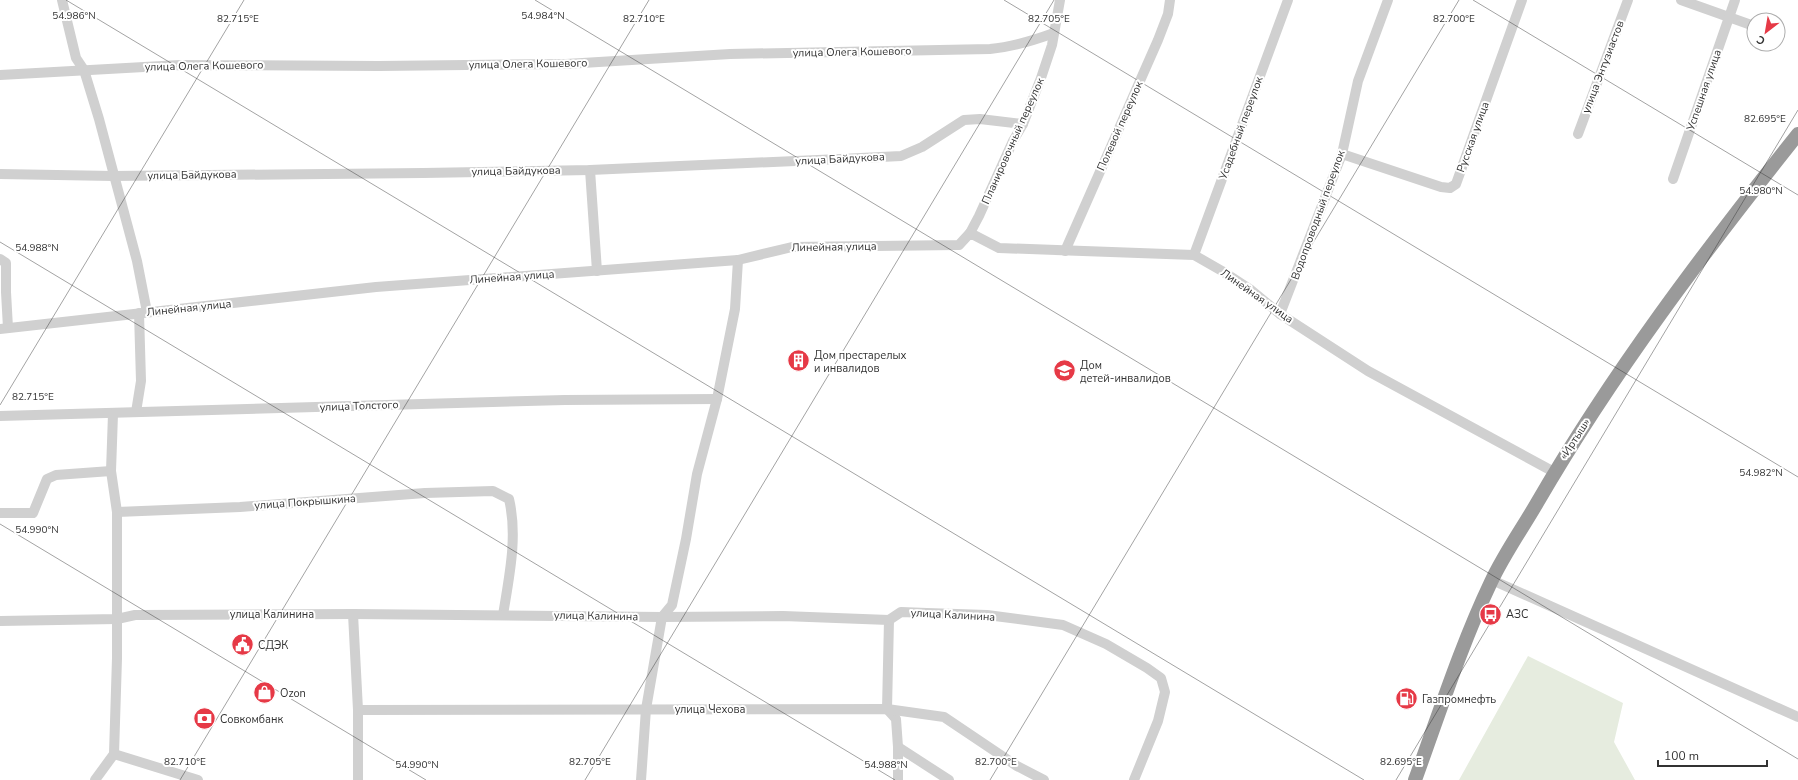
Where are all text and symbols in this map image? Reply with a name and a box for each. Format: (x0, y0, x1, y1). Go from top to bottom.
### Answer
text: 54.986°N (52, 9, 96, 23)
text: 54.984°N (521, 9, 565, 23)
text: 82.715°E (217, 12, 259, 26)
text: 82.710°E (623, 12, 665, 26)
text: 82.705°E (1028, 12, 1070, 26)
text: 82.700°E (1433, 12, 1475, 26)
north arrow (1746, 12, 1786, 52)
street label: улица Энтузиастов (1578, 18, 1628, 116)
text: С (1754, 32, 1768, 48)
street label: улица Олега Кошевого (792, 43, 912, 61)
street label: Успешная улица (1683, 48, 1725, 133)
street label: улица Олега Кошевого (468, 55, 588, 73)
street label: улица Олега Кошевого (144, 57, 264, 75)
street label: Усадебный переулок (1215, 74, 1267, 182)
street label: Планировочный переулок (978, 75, 1048, 207)
street label: Полевой переулок (1093, 79, 1147, 173)
street label: Русская улица (1453, 99, 1493, 174)
text: 82.695°E (1744, 112, 1786, 126)
street label: Водопроводный переулок (1288, 148, 1348, 282)
street label: улица Байдукова (795, 149, 885, 169)
street label: улица Байдукова (471, 163, 561, 179)
street label: улица Байдукова (147, 167, 237, 183)
text: 54.980°N (1739, 184, 1783, 198)
street label: Линейная улица (791, 239, 877, 255)
text: 54.988°N (15, 241, 59, 255)
street label: Линейная улица (1218, 265, 1296, 327)
street label: Линейная улица (469, 267, 555, 287)
street label: Линейная улица (146, 296, 232, 320)
building icon: Дом престарелых и инвалидов (786, 348, 812, 374)
place label: Дом престарелых и инвалидов (814, 348, 907, 376)
school or university icon: Дом детей-инвалидов (1051, 358, 1077, 384)
place label: Дом детей-инвалидов (1080, 358, 1171, 386)
text: 82.715°E (12, 390, 54, 404)
street label: улица Толстого (319, 397, 399, 415)
street label: «Иртыш» (1556, 415, 1594, 462)
text: 54.982°N (1739, 466, 1783, 480)
street label: улица Покрышкина (254, 491, 356, 513)
text: 54.990°N (15, 523, 59, 537)
bus stop icon: АЗС (1477, 601, 1503, 627)
street label: улица Калинина (910, 605, 996, 625)
street label: улица Калинина (230, 607, 314, 622)
place label: АЗС (1506, 607, 1528, 622)
street label: улица Калинина (554, 608, 638, 624)
public building icon: СДЭК (229, 632, 255, 658)
place label: СДЭК (258, 638, 288, 653)
shop icon: Ozon (252, 680, 278, 706)
place label: Ozon (280, 686, 306, 701)
fuel station icon: Газпромнефть (1393, 686, 1419, 712)
place label: Газпромнефть (1422, 692, 1496, 707)
street label: улица Чехова (675, 702, 745, 717)
bank icon: Совкомбанк (192, 706, 218, 732)
place label: Совкомбанк (220, 712, 283, 727)
scale bar (1658, 742, 1767, 768)
text: 100 m (1664, 748, 1699, 764)
text: 82.710°E (164, 755, 206, 769)
text: 82.705°E (569, 755, 611, 769)
text: 82.700°E (975, 755, 1017, 769)
text: 82.695°E (1380, 755, 1422, 769)
text: 54.990°N (395, 758, 439, 772)
text: 54.988°N (864, 758, 908, 772)

